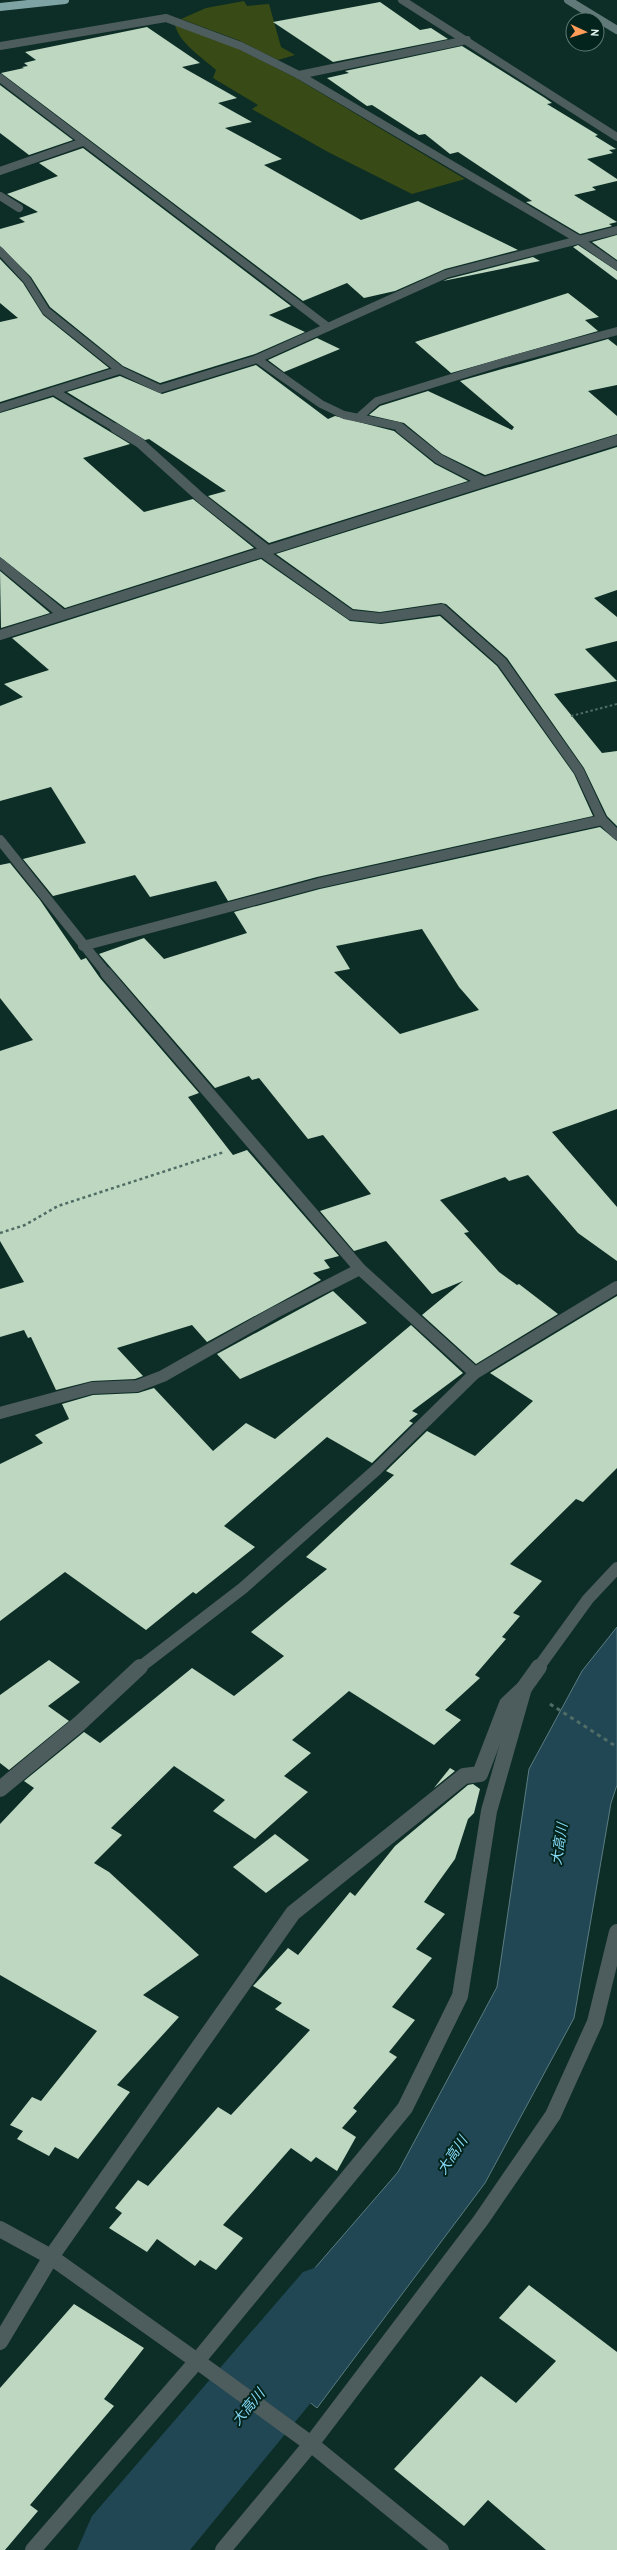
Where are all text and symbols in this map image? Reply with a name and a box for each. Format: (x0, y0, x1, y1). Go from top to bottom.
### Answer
north arrow (565, 12, 605, 52)
text: N (588, 29, 602, 37)
water label: 大高川 (547, 1820, 571, 1866)
water label: 大高川 (433, 2131, 472, 2177)
water label: 大高川 (228, 2384, 270, 2429)

